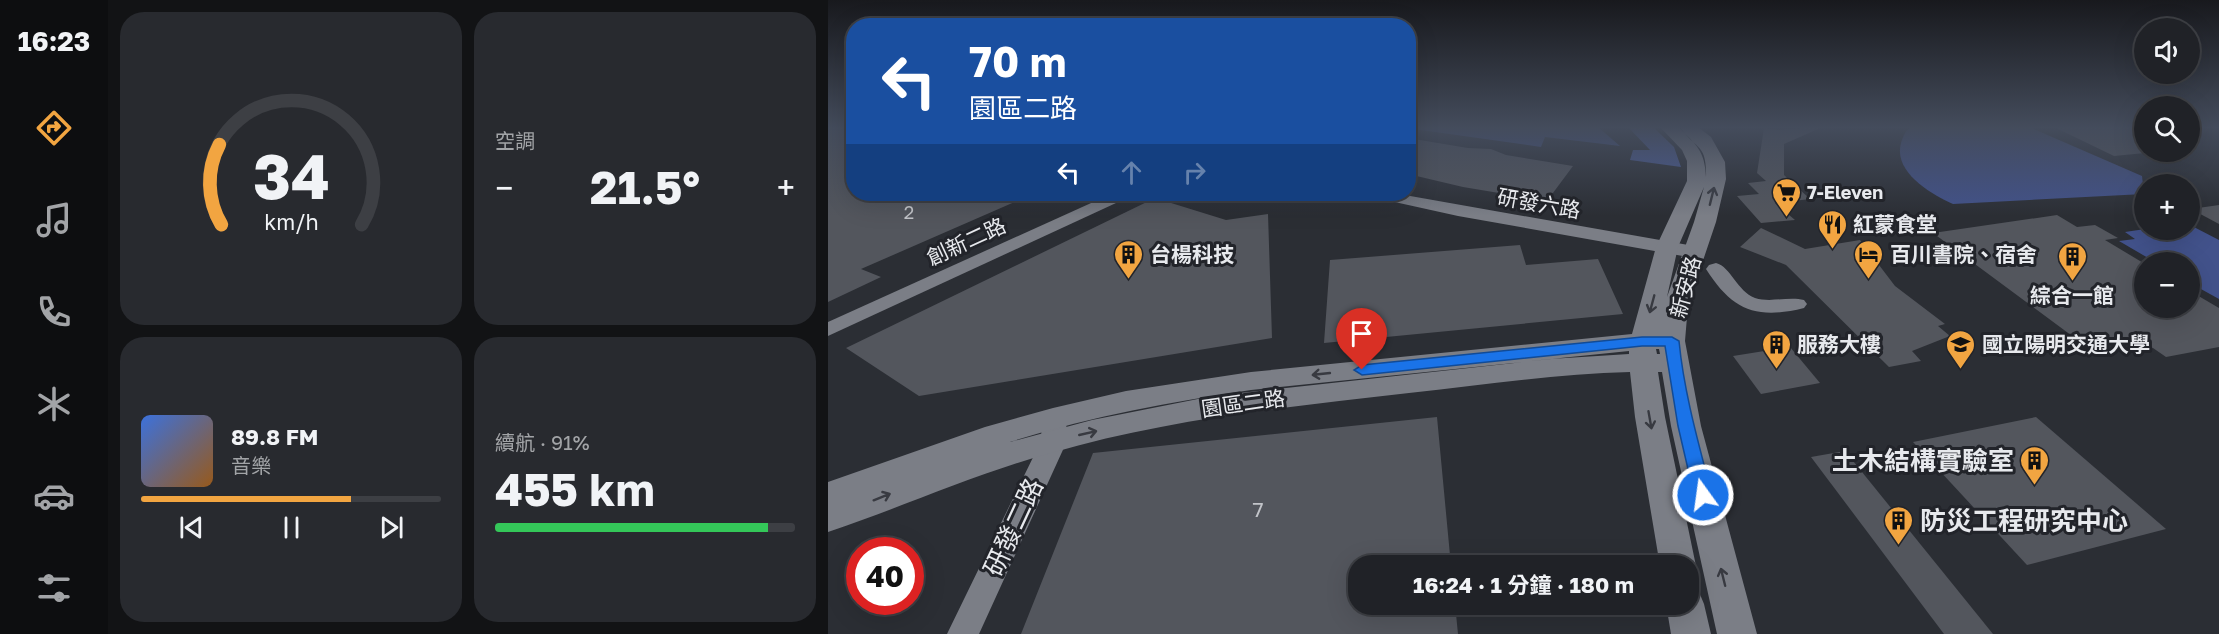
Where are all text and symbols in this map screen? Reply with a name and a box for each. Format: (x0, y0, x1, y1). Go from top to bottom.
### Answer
map controls (2134, 18, 2200, 318)
button: sound (2134, 18, 2200, 84)
text: 16:23 (18, 25, 90, 57)
text: 70 m (969, 36, 1066, 86)
icon: left (870, 42, 948, 120)
text: 園區二路 (969, 92, 1077, 124)
button: search (2134, 96, 2200, 162)
icon: directions (33, 107, 75, 149)
text: 空調 (495, 128, 535, 152)
text: 34 (252, 138, 330, 213)
icon: left (1052, 156, 1085, 189)
icon: ahead (1115, 156, 1148, 189)
icon: right (1178, 156, 1211, 189)
text: 21.5° (590, 160, 700, 214)
text: − (495, 168, 513, 207)
text: + (777, 168, 795, 207)
button: + (2134, 174, 2200, 240)
supermarket icon: 7-Eleven (1770, 176, 1802, 218)
place label: 7-Eleven (1807, 181, 1883, 203)
street label: 研發六路 (1495, 183, 1583, 223)
one-way arrow (1707, 187, 1719, 206)
icon: music (33, 199, 75, 241)
house number: 2 (904, 201, 914, 223)
restaurant icon: 紅蒙食堂 (1816, 208, 1848, 250)
text: km/h (264, 210, 318, 236)
street label: 創新二路 (922, 211, 1010, 271)
place label: 紅蒙食堂 (1853, 211, 1937, 237)
building icon: 台楊科技 (1113, 238, 1145, 280)
hotel icon: 百川書院、宿舍 (1853, 238, 1885, 280)
building icon: 綜合一館 (2056, 240, 2088, 282)
place label: 台楊科技 (1150, 241, 1234, 267)
place label: 百川書院、宿舍 (1890, 241, 2037, 267)
button: − (2134, 252, 2200, 318)
street label: 新安路 (1664, 253, 1706, 321)
place label: 綜合一館 (2030, 282, 2114, 308)
icon: phone (33, 291, 75, 333)
one-way arrow (1646, 294, 1658, 313)
pin (1336, 308, 1387, 370)
icon: arrive (1345, 317, 1378, 350)
building icon: 服務大樓 (1760, 328, 1792, 370)
school or university icon: 國立陽明交通大學 (1945, 328, 1977, 370)
place label: 服務大樓 (1797, 331, 1881, 357)
place label: 國立陽明交通大學 (1982, 331, 2150, 357)
one-way arrow (1312, 369, 1332, 380)
icon: climate (33, 383, 75, 425)
street label: 園區二路 (1200, 384, 1286, 422)
one-way arrow (1645, 410, 1656, 429)
text: 89.8 FM (231, 423, 318, 450)
one-way arrow (1079, 426, 1098, 438)
text: 續航 · 91% (495, 430, 590, 454)
building icon: 土木結構實驗室 (2019, 444, 2051, 486)
place label: 土木結構實驗室 (1832, 445, 2014, 476)
text: 音樂 (231, 453, 271, 477)
text: 455 km (495, 462, 655, 516)
position arrow (1671, 463, 1735, 527)
street label: 研發二路 (977, 473, 1049, 581)
icon: car (33, 475, 75, 517)
one-way arrow (873, 490, 891, 501)
house number: 7 (1252, 496, 1264, 522)
building icon: 防災工程研究中心 (1883, 504, 1915, 546)
place label: 防災工程研究中心 (1920, 505, 2128, 536)
icon: previous (175, 511, 208, 544)
icon: pause (275, 511, 308, 544)
icon: next (375, 511, 408, 544)
speed limit sign: 40 (846, 537, 924, 615)
icon: filters (33, 567, 75, 609)
one-way arrow (1717, 568, 1729, 587)
text: 16:24 · 1 分鐘 · 180 m (1413, 571, 1634, 598)

